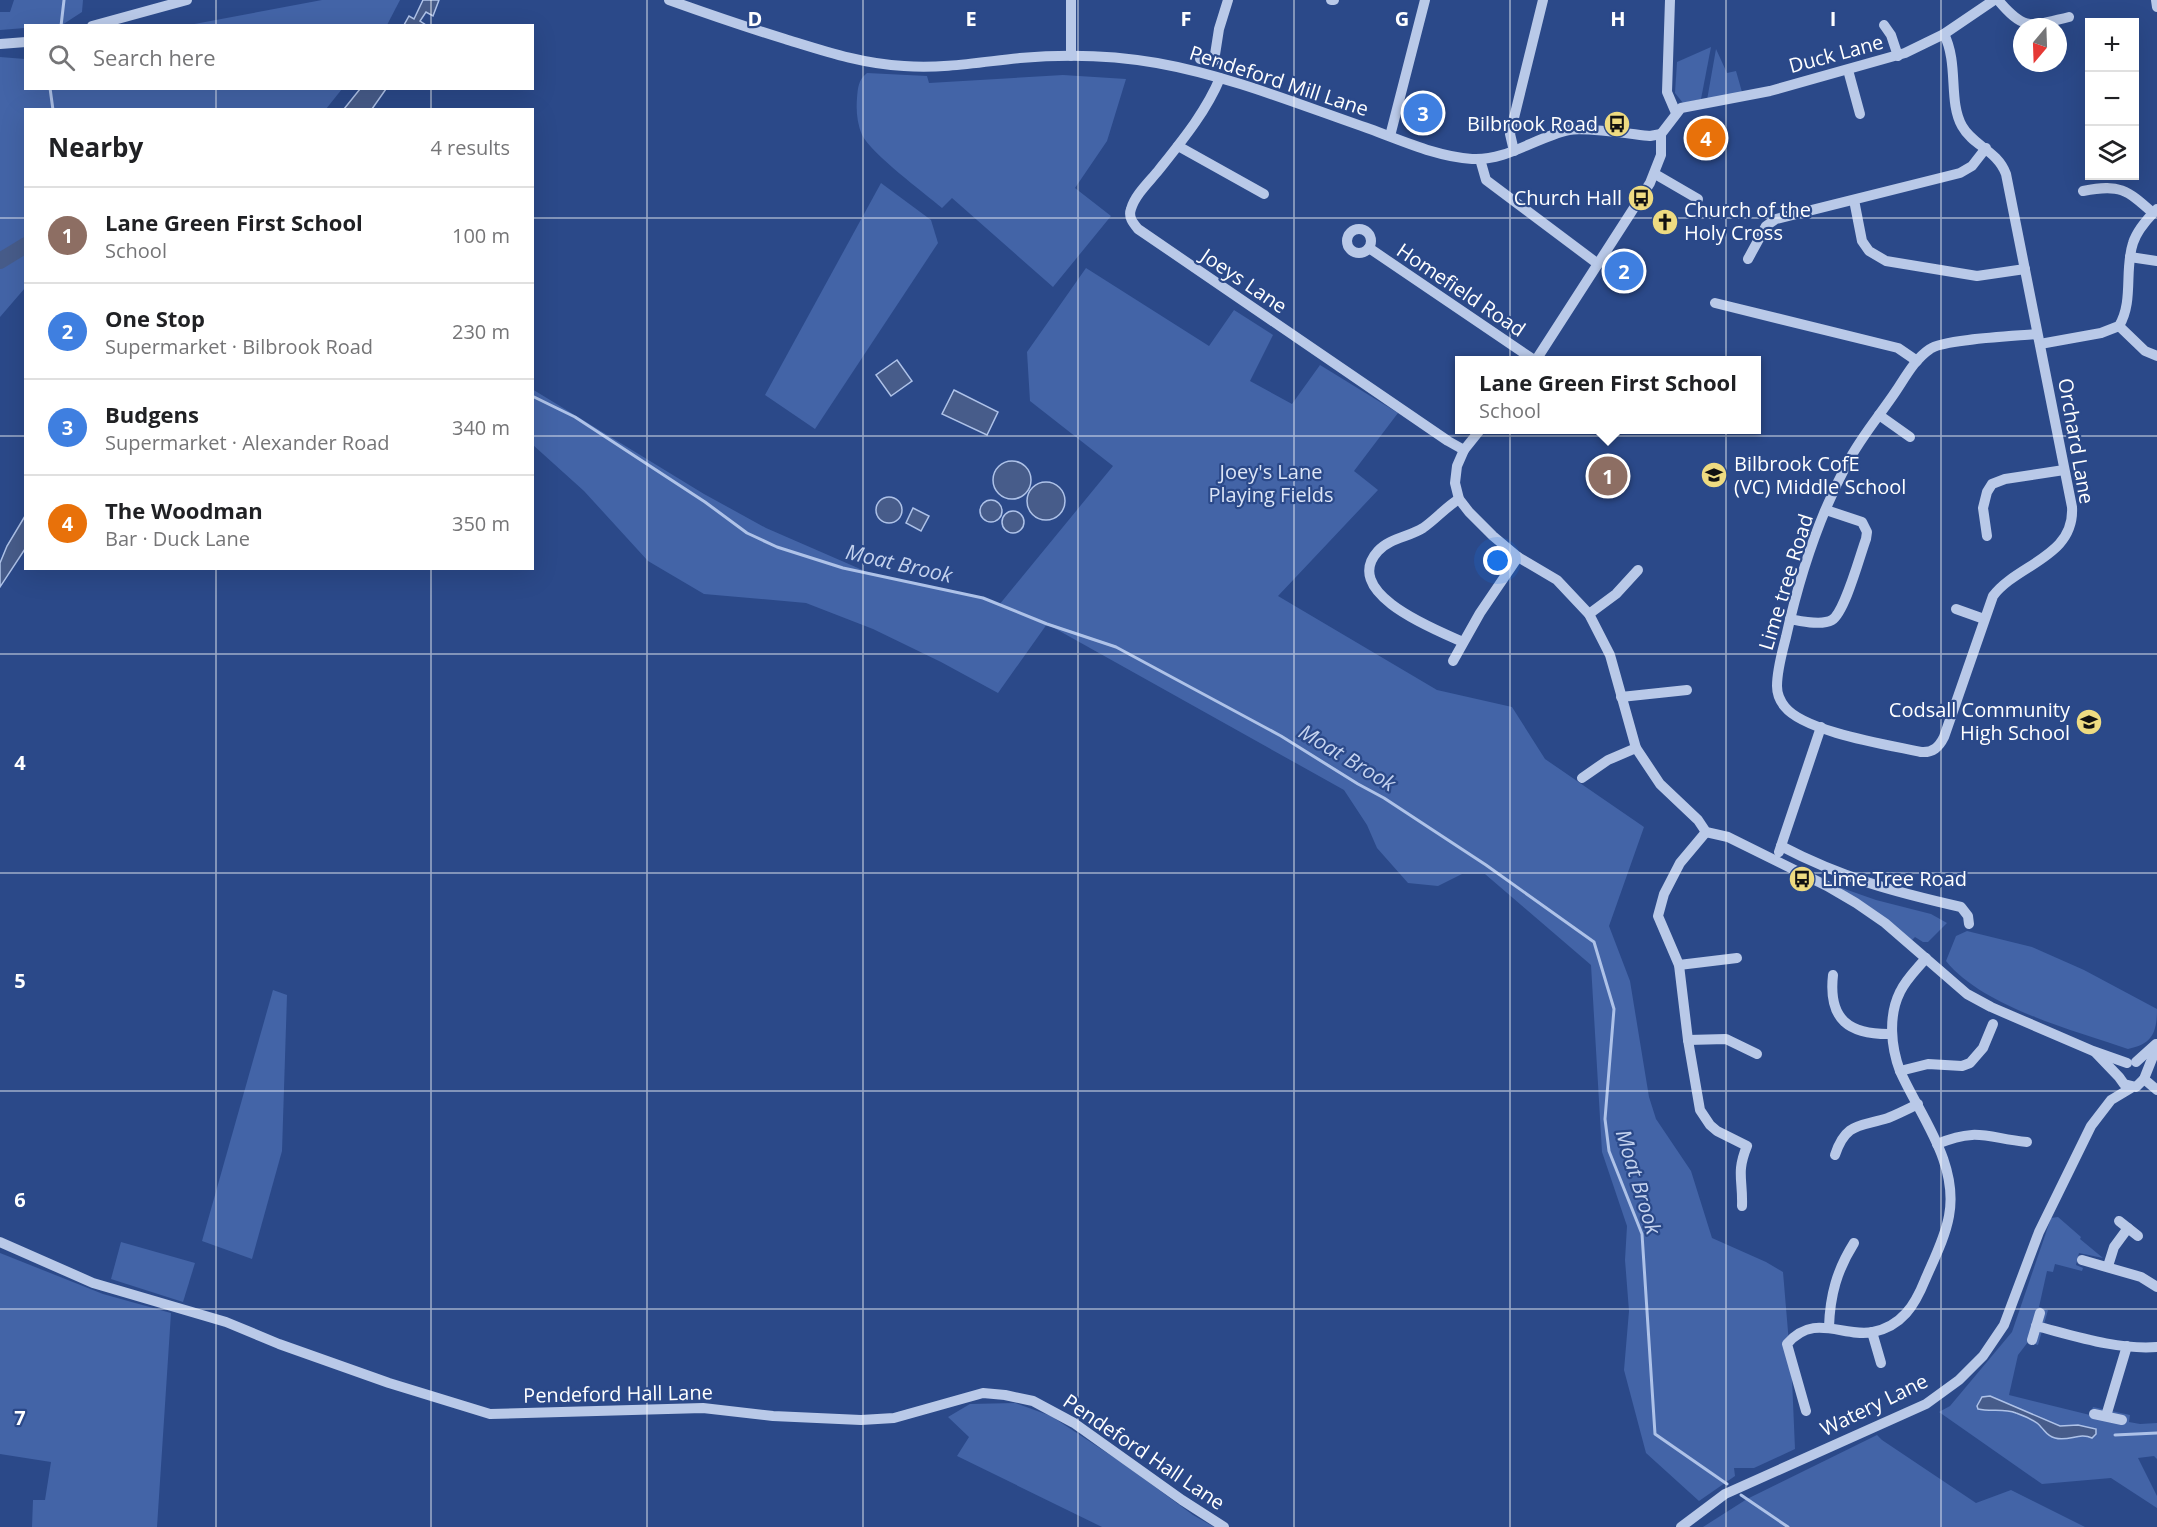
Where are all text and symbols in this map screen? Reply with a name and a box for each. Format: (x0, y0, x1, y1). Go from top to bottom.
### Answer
text: D (748, 5, 762, 32)
text: E (965, 5, 977, 32)
text: F (1181, 5, 1191, 32)
text: G (1395, 5, 1409, 32)
text: H (1610, 5, 1626, 32)
text: I (1830, 5, 1836, 32)
north arrow (2013, 18, 2067, 72)
map controls (2085, 18, 2139, 180)
button: + (2085, 18, 2139, 72)
search box (24, 24, 534, 90)
street label: Duck Lane (1785, 28, 1886, 79)
street label: Pendeford Mill Lane (1186, 39, 1372, 122)
icon: search (45, 41, 78, 74)
text: Search here (93, 42, 216, 72)
button: − (2085, 72, 2139, 126)
pin: 3 (1404, 90, 1442, 136)
bus stop icon: Bilbrook Road (1602, 109, 1632, 139)
place label: Bilbrook Road (1467, 110, 1598, 137)
pin: 4 (1686, 116, 1726, 160)
button: layers (2085, 126, 2139, 180)
text: Nearby (48, 129, 143, 165)
text: 4 results (430, 134, 510, 161)
bus stop icon: Church Hall (1626, 183, 1656, 213)
place label: Church Hall (1514, 184, 1622, 211)
place label: Church of the Holy Cross (1684, 196, 1811, 246)
text: Lane Green First School (105, 207, 363, 237)
church icon: Church of the Holy Cross (1650, 207, 1680, 237)
text: 1 (62, 222, 73, 249)
text: 100 m (452, 222, 510, 249)
text: School (105, 237, 167, 264)
street label: Homefield Road (1392, 237, 1531, 343)
street label: Joeys Lane (1194, 241, 1293, 319)
pin: 2 (1604, 248, 1644, 294)
text: One Stop (105, 303, 205, 333)
text: 2 (62, 318, 73, 345)
text: 230 m (452, 318, 510, 345)
text: Supermarket · Bilbrook Road (105, 333, 373, 360)
popup (1455, 356, 1761, 434)
text: Lane Green First School (1479, 367, 1737, 397)
street label: Orchard Lane (2052, 376, 2101, 506)
text: School (1479, 397, 1541, 424)
text: Budgens (105, 399, 199, 429)
text: 3 (62, 414, 73, 441)
text: 340 m (452, 414, 510, 441)
text: Supermarket · Alexander Road (105, 429, 390, 456)
place label: Bilbrook CofE (VC) Middle School (1734, 450, 1906, 500)
pin: 1 (1588, 454, 1628, 498)
park label: Joey's Lane Playing Fields (1209, 458, 1334, 508)
school or university icon: Bilbrook CofE (VC) Middle School (1699, 460, 1729, 490)
text: The Woodman (105, 495, 263, 525)
text: 4 (62, 510, 73, 537)
text: 350 m (452, 510, 510, 537)
street label: Lime tree Road (1752, 510, 1819, 653)
text: Bar · Duck Lane (105, 525, 250, 552)
water label: Moat Brook (843, 537, 956, 589)
your location (1483, 546, 1512, 575)
place label: Codsall Community High School (1889, 696, 2071, 746)
school or university icon: Codsall Community High School (2074, 707, 2104, 737)
water label: Moat Brook (1294, 717, 1402, 797)
text: 4 (14, 749, 26, 776)
bus stop icon: Lime Tree Road (1787, 864, 1817, 894)
place label: Lime Tree Road (1822, 865, 1967, 892)
text: 5 (14, 967, 26, 994)
water label: Moat Brook (1610, 1126, 1668, 1238)
text: 6 (14, 1186, 26, 1213)
street label: Watery Lane (1816, 1367, 1932, 1442)
street label: Pendeford Hall Lane (523, 1378, 713, 1409)
street label: Pendeford Hall Lane (1058, 1387, 1230, 1516)
text: 7 (14, 1404, 26, 1431)

